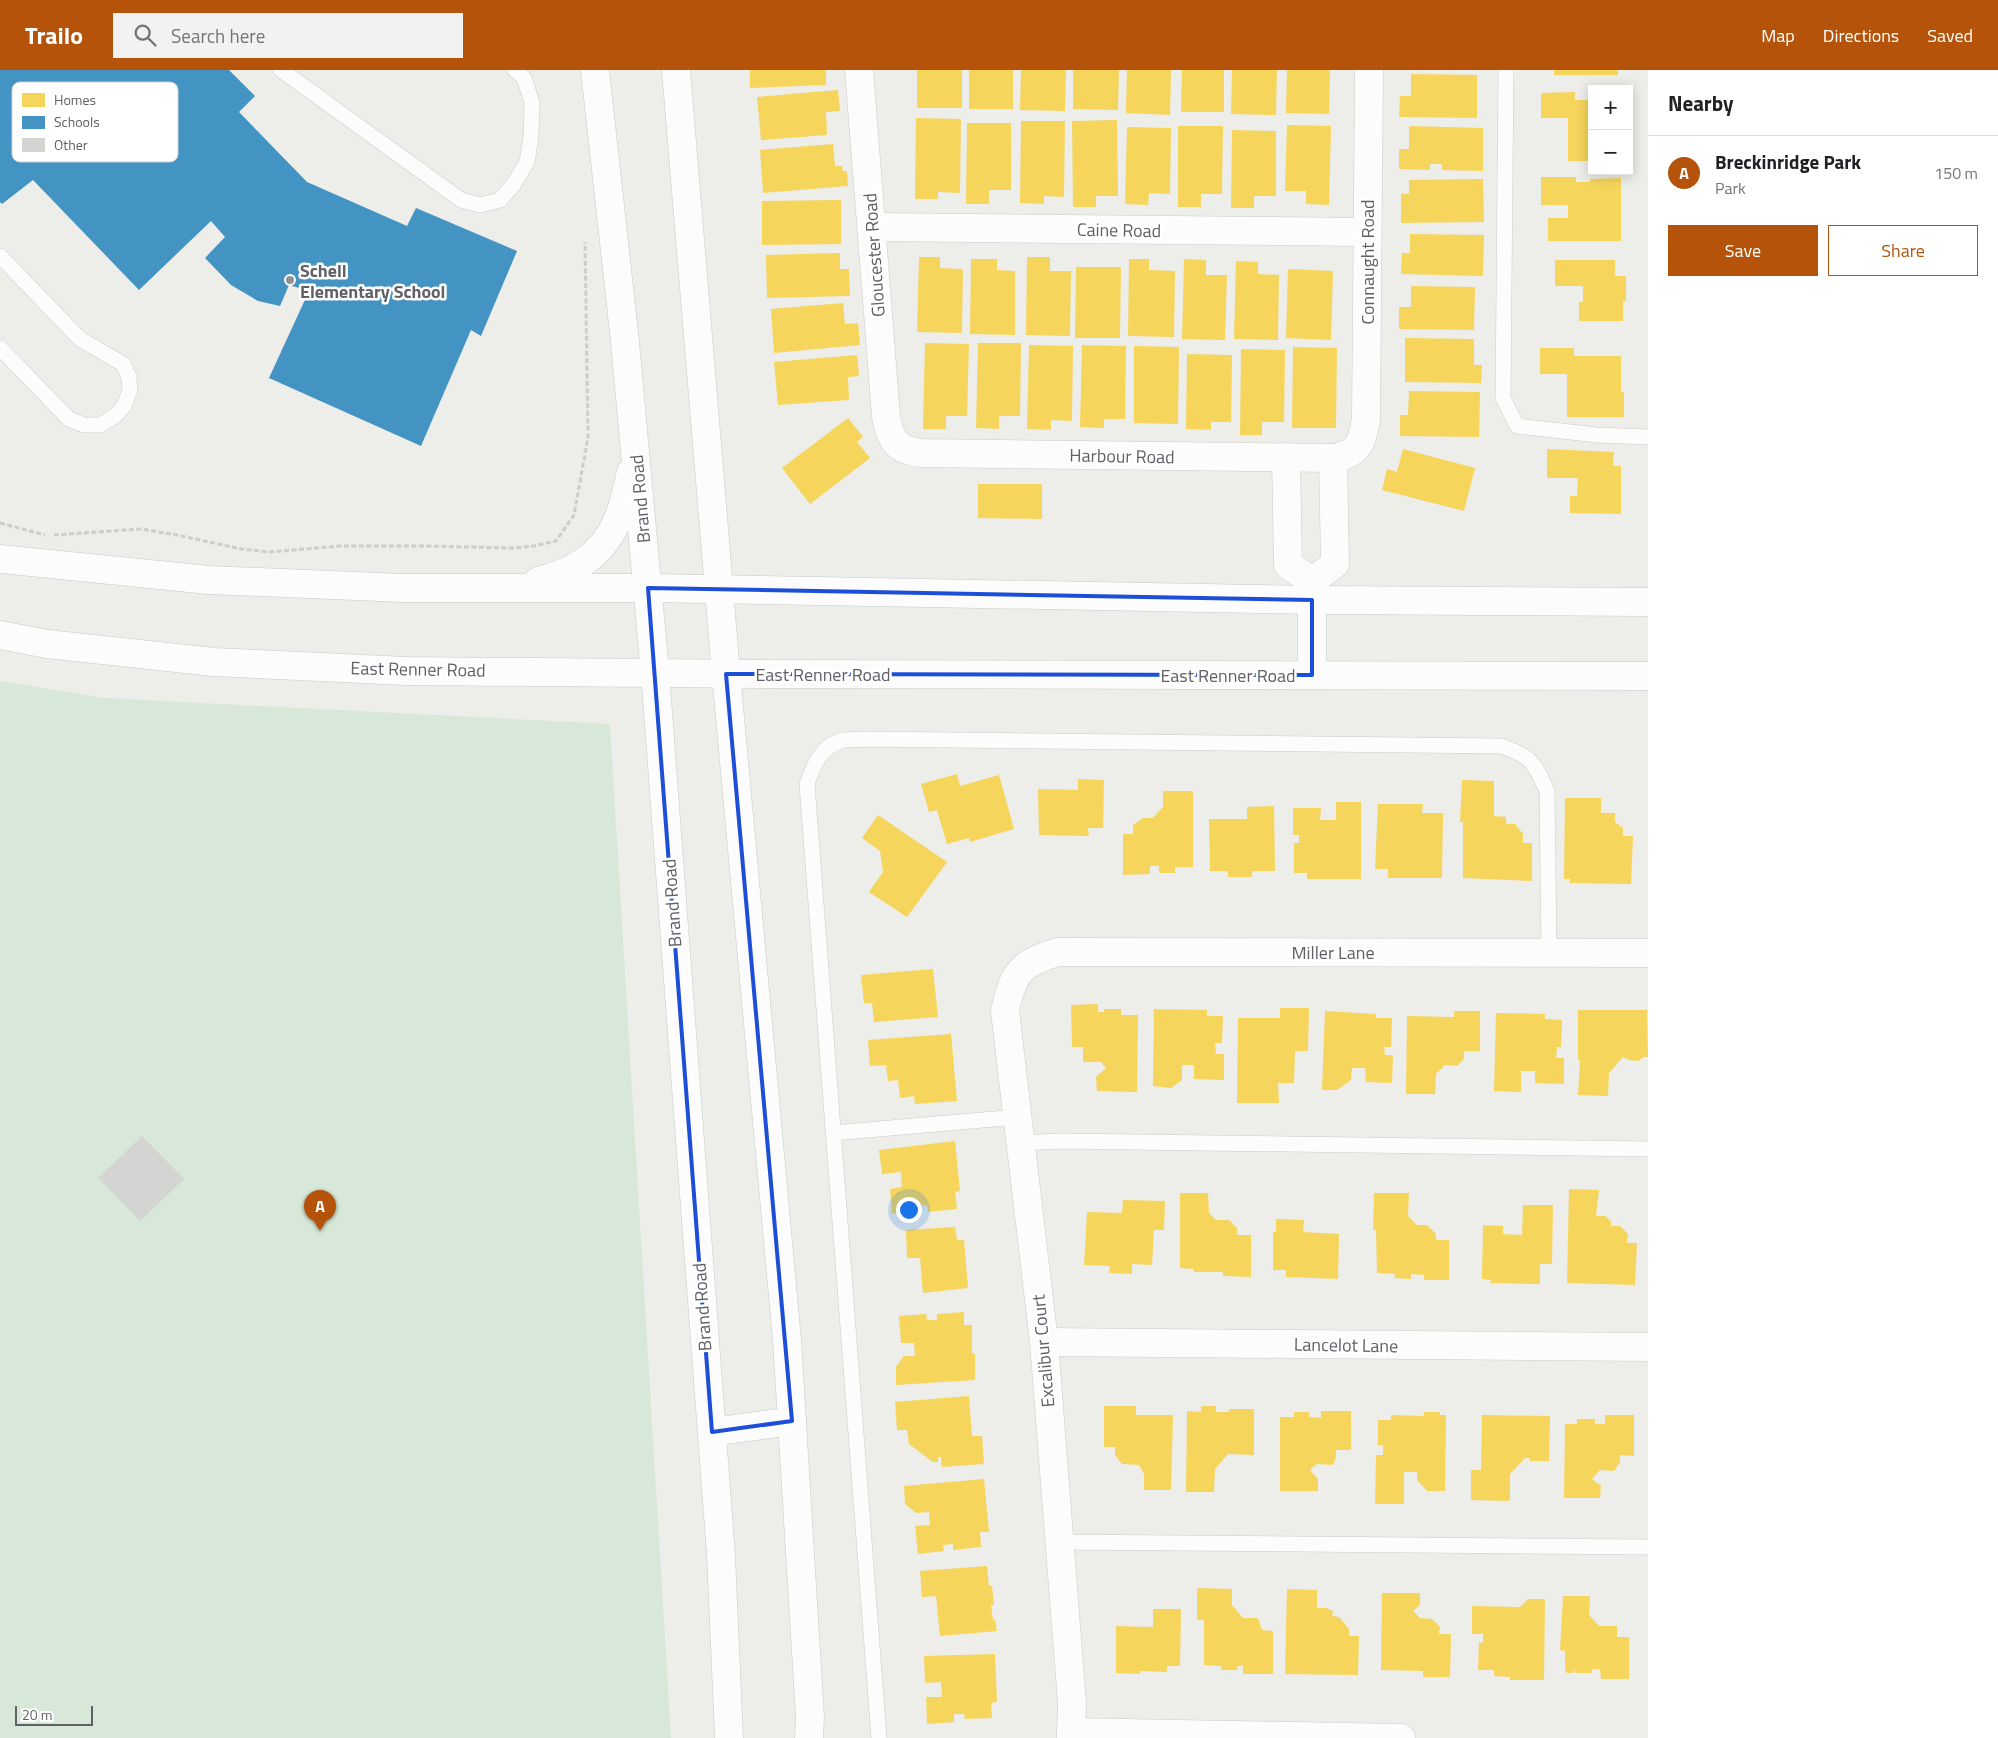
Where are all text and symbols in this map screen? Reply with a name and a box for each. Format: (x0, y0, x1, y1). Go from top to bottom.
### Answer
search box (113, 13, 463, 58)
text: Trailo (25, 17, 83, 53)
icon: search (131, 21, 159, 49)
text: Search here (171, 21, 265, 50)
text: Map (1761, 22, 1795, 49)
text: Directions (1823, 22, 1899, 49)
text: Saved (1927, 22, 1973, 49)
legend (12, 82, 178, 162)
map controls (1588, 85, 1633, 175)
button: + (1588, 85, 1633, 130)
text: Nearby (1668, 87, 1733, 119)
text: Homes (54, 89, 96, 110)
text: Schools (54, 111, 100, 132)
button: − (1588, 130, 1633, 175)
text: Other (54, 134, 88, 155)
text: Breckinridge Park (1715, 147, 1861, 176)
text: A (1679, 161, 1689, 185)
text: 150 m (1934, 161, 1978, 185)
text: Park (1715, 176, 1746, 200)
street label: Gloucester Road (856, 192, 892, 318)
street label: Connaught Road (1354, 199, 1381, 325)
street label: Caine Road (1077, 216, 1161, 244)
button: Save (1668, 225, 1818, 276)
button: Share (1828, 225, 1978, 276)
place label: Schell Elementary School (300, 257, 445, 305)
marker: Schell Elementary School (284, 274, 296, 286)
street label: Harbour Road (1069, 442, 1175, 470)
street label: Brand Road (623, 454, 657, 544)
street label: East Renner Road (350, 654, 486, 684)
street label: East Renner Road (755, 661, 891, 688)
street label: East Renner Road (1160, 662, 1296, 689)
street label: Brand Road (655, 858, 689, 948)
street label: Miller Lane (1291, 939, 1375, 966)
pin: A (304, 1190, 336, 1231)
your location (896, 1197, 922, 1223)
street label: Brand Road (685, 1262, 719, 1352)
street label: Excalibur Court (1025, 1293, 1061, 1409)
street label: Lancelot Lane (1294, 1331, 1398, 1359)
scale bar (15, 1703, 92, 1726)
text: 20 m (22, 1704, 52, 1725)

